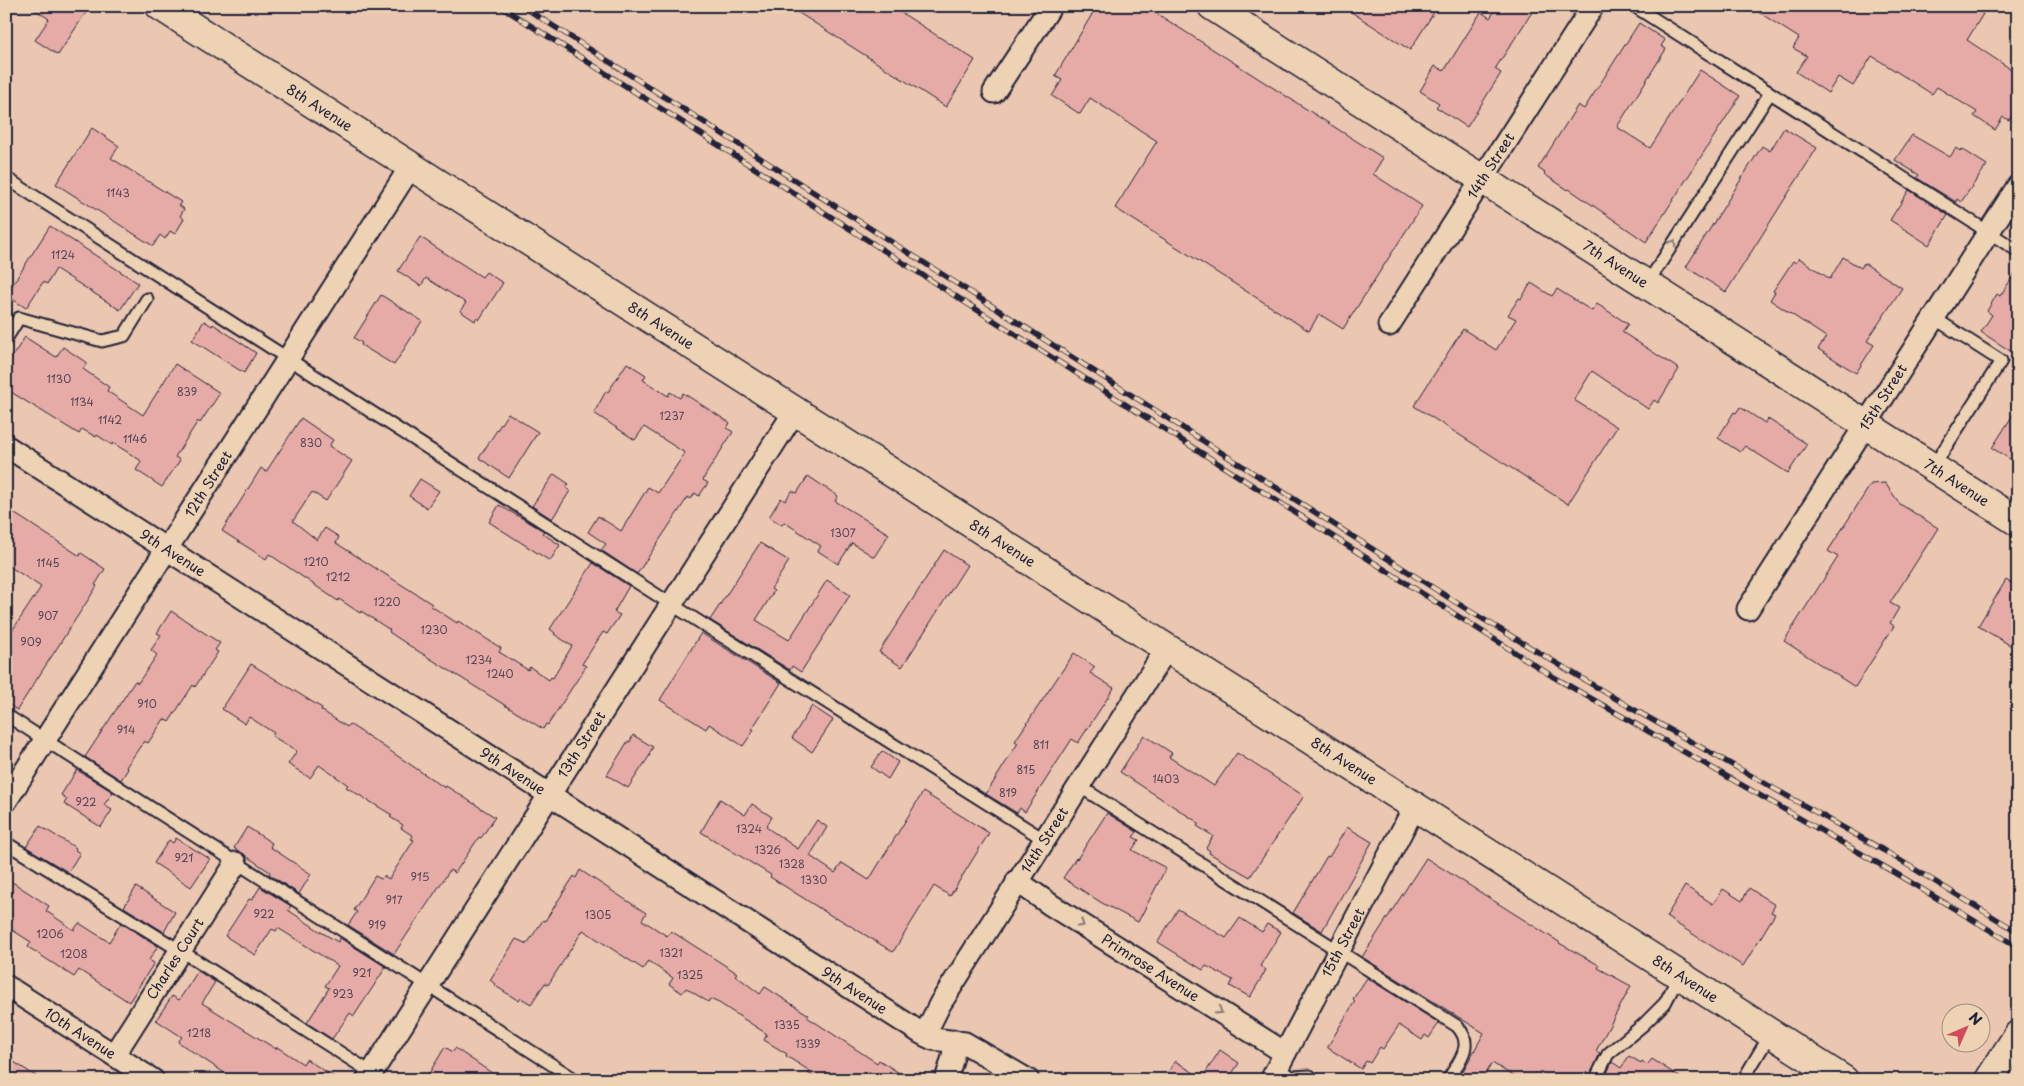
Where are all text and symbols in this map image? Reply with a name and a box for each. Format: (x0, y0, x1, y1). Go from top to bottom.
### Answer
street label: 8th Avenue (282, 78, 357, 136)
street label: 14th Street (1461, 128, 1520, 203)
house number: 1143 (106, 184, 130, 201)
street label: 7th Avenue (1579, 235, 1653, 293)
one-way arrow (1667, 239, 1676, 249)
house number: 1124 (51, 246, 75, 263)
street label: 8th Avenue (624, 296, 699, 354)
street label: 15th Street (1853, 359, 1912, 435)
house number: 1130 (47, 370, 71, 387)
house number: 839 (177, 383, 197, 400)
house number: 1134 (70, 393, 94, 410)
house number: 1237 (660, 407, 685, 424)
house number: 1142 (98, 411, 122, 428)
house number: 1146 (123, 430, 148, 447)
house number: 830 (300, 434, 322, 451)
street label: 12th Street (179, 446, 237, 521)
street label: 7th Avenue (1920, 453, 1994, 511)
street label: 8th Avenue (965, 514, 1040, 572)
street label: 9th Avenue (136, 524, 210, 582)
house number: 1307 (830, 524, 856, 541)
house number: 1210 (303, 553, 329, 570)
house number: 1145 (36, 554, 60, 571)
house number: 1212 (325, 568, 351, 585)
house number: 1220 (373, 593, 401, 610)
house number: 907 (38, 607, 58, 624)
house number: 1230 (420, 621, 448, 638)
house number: 909 (20, 633, 42, 650)
house number: 1234 (466, 651, 492, 668)
house number: 1240 (486, 665, 514, 682)
house number: 910 (137, 695, 157, 712)
street label: 13th Street (552, 707, 610, 782)
house number: 914 (117, 721, 135, 738)
street label: 8th Avenue (1307, 732, 1382, 790)
house number: 811 (1033, 736, 1049, 753)
street label: 9th Avenue (476, 742, 550, 800)
house number: 815 (1017, 761, 1035, 778)
house number: 1403 (1153, 770, 1179, 787)
house number: 819 (999, 784, 1017, 801)
house number: 922 (76, 793, 96, 810)
street label: 14th Street (1015, 803, 1073, 877)
house number: 1324 (736, 820, 762, 837)
house number: 1326 (755, 841, 781, 858)
house number: 921 (175, 849, 193, 866)
house number: 1328 (779, 855, 805, 872)
house number: 915 (411, 868, 429, 885)
house number: 1330 (801, 871, 827, 888)
house number: 917 (385, 891, 403, 908)
street label: 15th Street (1316, 904, 1370, 981)
house number: 922 (254, 905, 274, 922)
house number: 1305 (585, 906, 611, 923)
street label: Charles Court (141, 913, 209, 1004)
house number: 919 (368, 916, 386, 933)
one-way arrow (1076, 918, 1085, 927)
house number: 1206 (36, 925, 64, 942)
street label: Primrose Avenue (1097, 928, 1204, 1006)
house number: 1321 (659, 944, 683, 961)
house number: 1208 (60, 945, 88, 962)
street label: 8th Avenue (1648, 949, 1723, 1007)
street label: 9th Avenue (818, 961, 892, 1019)
house number: 921 (353, 964, 371, 981)
house number: 1325 (677, 966, 703, 983)
house number: 923 (332, 985, 354, 1002)
street label: 10th Avenue (41, 1002, 121, 1064)
one-way arrow (1213, 1004, 1222, 1014)
north arrow (1942, 1004, 1992, 1054)
text: N (1964, 1007, 1987, 1030)
house number: 1335 (774, 1016, 800, 1033)
house number: 1218 (187, 1024, 211, 1041)
house number: 1339 (796, 1035, 820, 1052)

